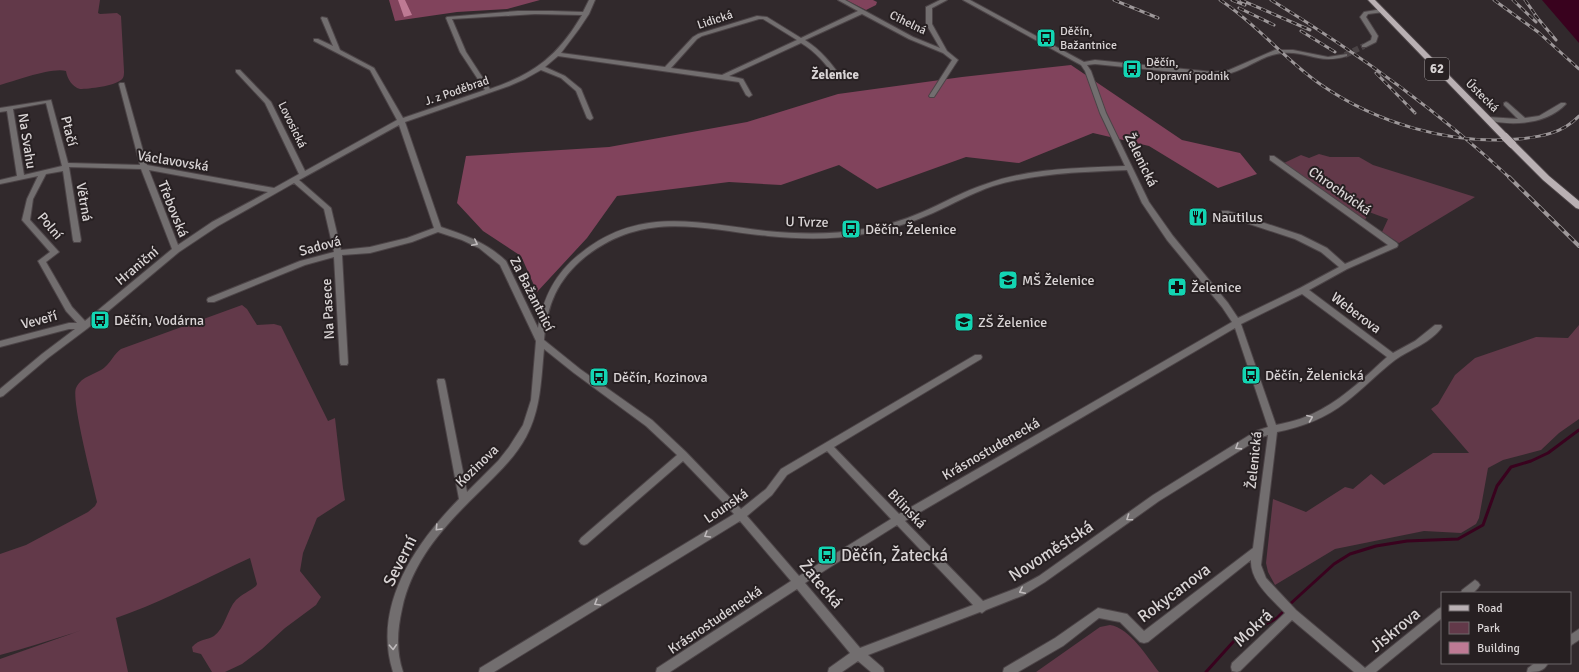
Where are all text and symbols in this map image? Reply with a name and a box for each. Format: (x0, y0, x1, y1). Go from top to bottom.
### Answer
street label: Lidická (695, 7, 735, 33)
street label: Cihelná (887, 8, 929, 38)
place label: Děčín, Bažantnice (1060, 24, 1117, 53)
bus stop icon: Děčín, Bažantnice (1035, 27, 1057, 49)
place label: Děčín, Dopravní podnik (1146, 55, 1229, 84)
bus stop icon: Děčín, Dopravní podnik (1121, 58, 1143, 80)
road number: 62 (1425, 58, 1449, 80)
district label: Želenice (811, 66, 859, 83)
street label: J. z Poděbrad (423, 73, 491, 109)
street label: Ústecká (1462, 76, 1502, 116)
street label: Lovosická (274, 99, 310, 151)
street label: Na Svahu (14, 112, 40, 170)
street label: Ptačí (57, 114, 81, 148)
street label: Želenická (1121, 130, 1161, 190)
street label: Václavovská (136, 147, 210, 175)
street label: Chrochvická (1305, 163, 1375, 219)
street label: Třebovská (154, 178, 192, 240)
street label: Větrná (72, 181, 96, 223)
restaurant icon: Nautilus (1187, 206, 1209, 228)
street label: Polní (34, 209, 66, 243)
place label: Nautilus (1212, 209, 1263, 226)
street label: U Tvrze (785, 213, 829, 231)
bus stop icon: Děčín, Želenice (840, 218, 862, 240)
place label: Děčín, Želenice (865, 221, 957, 238)
street label: Sadová (297, 232, 343, 260)
one-way arrow (471, 238, 478, 245)
street label: Hraniční (112, 243, 162, 289)
street label: Za Bažantnicí (506, 254, 558, 334)
school or university icon: MŠ Želenice (997, 269, 1019, 291)
place label: MŠ Želenice (1022, 272, 1095, 289)
pharmacy icon: Želenice (1166, 276, 1188, 298)
street label: Na Pasece (318, 278, 338, 340)
place label: Želenice (1191, 279, 1241, 296)
street label: Weberova (1328, 289, 1384, 337)
street label: Veveří (19, 307, 59, 333)
bus stop icon: Děčín, Vodárna (89, 309, 111, 331)
school or university icon: ZŠ Želenice (953, 311, 975, 333)
place label: Děčín, Vodárna (114, 312, 204, 329)
place label: ZŠ Želenice (978, 314, 1047, 331)
bus stop icon: Děčín, Želenická (1240, 364, 1262, 386)
bus stop icon: Děčín, Kozinova (588, 366, 610, 388)
place label: Děčín, Želenická (1265, 367, 1364, 384)
place label: Děčín, Kozinova (613, 369, 708, 386)
street label: Krásnostudenecká (939, 414, 1043, 484)
one-way arrow (1306, 415, 1313, 423)
street label: Želenická (1243, 430, 1265, 490)
street label: Kozinova (452, 441, 502, 491)
one-way arrow (1235, 442, 1242, 450)
street label: Lounská (701, 485, 751, 527)
street label: Bílinská (884, 486, 930, 532)
one-way arrow (1126, 513, 1133, 521)
street label: Novoměstská (1005, 516, 1097, 586)
one-way arrow (435, 524, 442, 531)
one-way arrow (704, 530, 711, 538)
street label: Severní (378, 532, 422, 590)
bus stop icon: Děčín, Žatecká (816, 544, 838, 566)
place label: Děčín, Žatecká (841, 545, 948, 566)
street label: Žatecká (795, 555, 847, 613)
street label: Rokycanova (1133, 559, 1215, 627)
street label: Krásnostudenecká (665, 582, 765, 658)
one-way arrow (1018, 586, 1026, 593)
legend (1441, 592, 1571, 664)
one-way arrow (594, 598, 601, 605)
text: Road (1477, 601, 1503, 616)
street label: Jiskrova (1365, 603, 1425, 657)
street label: Mokrá (1229, 605, 1277, 651)
text: Park (1477, 621, 1500, 636)
text: Building (1477, 641, 1520, 656)
one-way arrow (389, 644, 398, 650)

